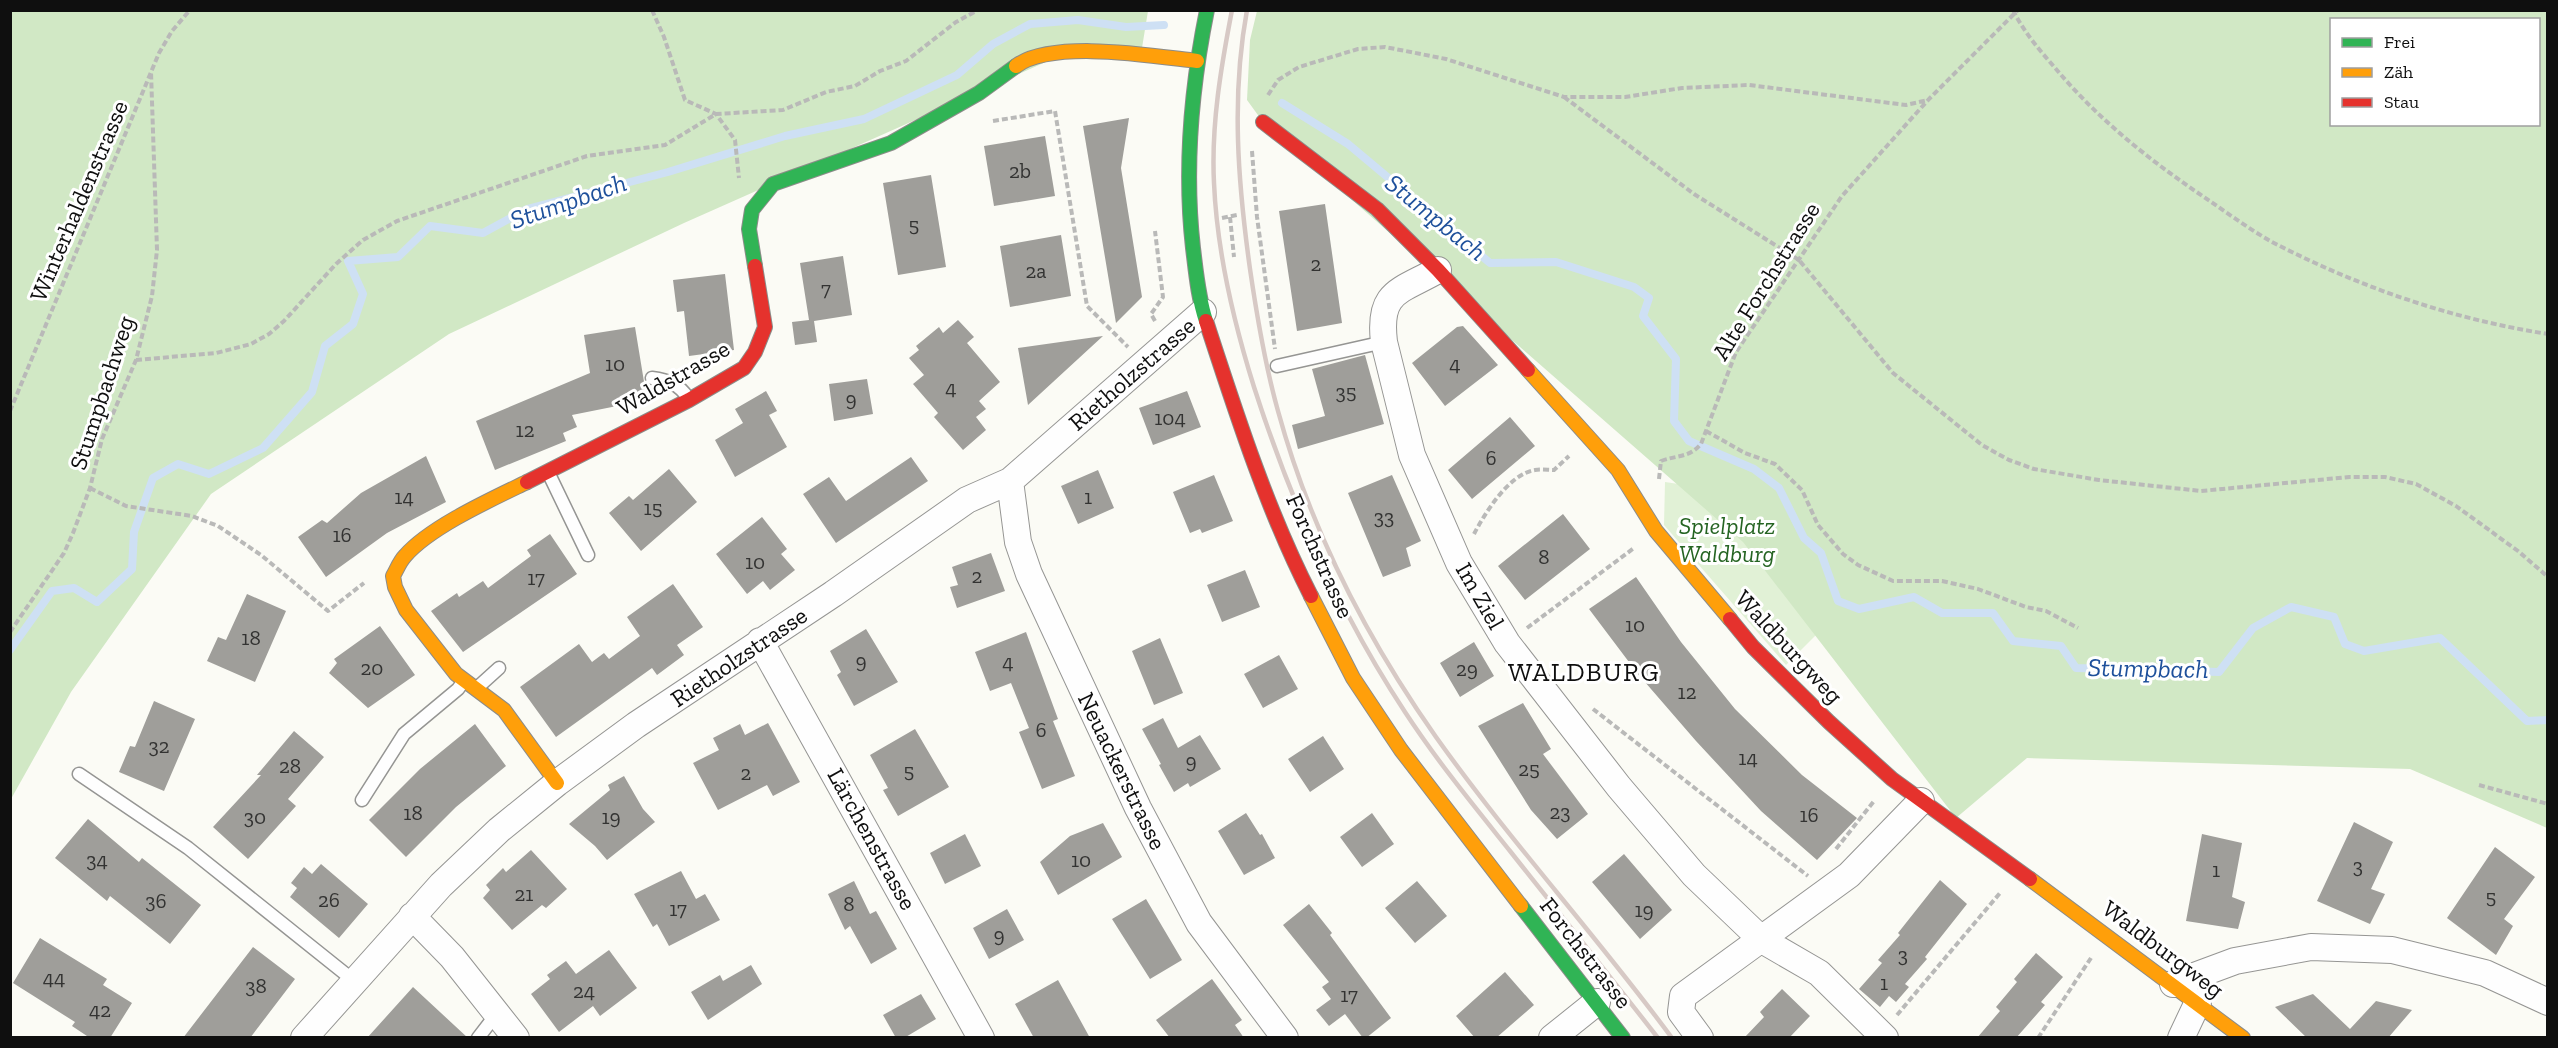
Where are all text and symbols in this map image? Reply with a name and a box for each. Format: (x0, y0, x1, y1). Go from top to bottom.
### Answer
legend (2330, 18, 2540, 126)
text: Frei (2384, 31, 2415, 53)
text: Zäh (2384, 61, 2413, 83)
text: Stau (2384, 91, 2419, 113)
street label: Winterhaldenstrasse (23, 96, 134, 306)
house number: 2b (1009, 158, 1031, 183)
water label: Stumpbach (506, 166, 630, 236)
water label: Stumpbach (1379, 167, 1493, 267)
street label: Alte Forchstrasse (1705, 196, 1826, 365)
house number: 5 (909, 212, 919, 237)
house number: 2 (1311, 251, 1321, 276)
house number: 2a (1026, 258, 1046, 283)
house number: 7 (821, 276, 831, 301)
street label: Rietholzstrasse (1062, 311, 1201, 437)
street label: Stumpbachweg (63, 312, 140, 473)
street label: Waldstrasse (611, 334, 735, 422)
house number: 10 (605, 351, 625, 376)
house number: 4 (1449, 351, 1461, 376)
house number: 4 (945, 375, 957, 400)
house number: 35 (1335, 379, 1357, 404)
house number: 9 (845, 386, 857, 411)
house number: 104 (1154, 405, 1186, 430)
house number: 12 (516, 417, 534, 442)
house number: 6 (1485, 445, 1497, 470)
house number: 14 (394, 484, 414, 509)
house number: 1 (1084, 484, 1092, 509)
street label: Forchstrasse (1280, 489, 1361, 623)
house number: 15 (644, 495, 662, 520)
house number: 33 (1374, 504, 1394, 529)
park label: Spielplatz Waldburg (1679, 511, 1776, 568)
house number: 16 (332, 522, 352, 547)
house number: 8 (1538, 544, 1550, 569)
house number: 10 (745, 549, 765, 574)
street label: Im Ziel (1450, 557, 1511, 634)
house number: 2 (972, 563, 982, 588)
house number: 17 (527, 565, 545, 590)
street label: Waldburgweg (1729, 584, 1849, 709)
street label: Rietholzstrasse (665, 600, 812, 713)
house number: 10 (1625, 612, 1645, 637)
house number: 18 (241, 625, 261, 650)
house number: 9 (855, 648, 867, 673)
house number: 4 (1002, 649, 1014, 674)
water label: Stumpbach (2087, 651, 2209, 685)
house number: 20 (361, 655, 383, 680)
house number: 29 (1456, 656, 1478, 681)
district label: WALDBURG (1508, 656, 1660, 688)
house number: 12 (1678, 679, 1696, 704)
street label: Neuackerstrasse (1072, 687, 1173, 854)
house number: 6 (1035, 717, 1047, 742)
house number: 32 (148, 733, 170, 758)
house number: 14 (1738, 745, 1758, 770)
house number: 9 (1185, 748, 1197, 773)
house number: 28 (279, 753, 301, 778)
house number: 25 (1518, 756, 1540, 781)
house number: 5 (904, 758, 914, 783)
house number: 2 (741, 760, 751, 785)
street label: Lärchenstrasse (822, 763, 923, 915)
house number: 23 (1549, 799, 1571, 824)
house number: 18 (403, 800, 423, 825)
house number: 16 (1799, 802, 1819, 827)
house number: 30 (244, 804, 266, 829)
house number: 19 (601, 804, 621, 829)
house number: 34 (86, 847, 108, 872)
house number: 10 (1071, 847, 1091, 872)
house number: 3 (2353, 853, 2363, 878)
house number: 1 (2212, 857, 2220, 882)
house number: 21 (515, 881, 533, 906)
house number: 5 (2486, 884, 2496, 909)
house number: 26 (318, 887, 340, 912)
house number: 36 (145, 888, 167, 913)
house number: 8 (843, 891, 855, 916)
street label: Forchstrasse (1534, 891, 1639, 1014)
street label: Waldburgweg (2097, 894, 2230, 1004)
house number: 17 (669, 896, 687, 921)
house number: 19 (1634, 897, 1654, 922)
house number: 9 (993, 922, 1005, 947)
house number: 3 (1898, 942, 1908, 967)
house number: 44 (43, 965, 65, 990)
house number: 1 (1880, 970, 1888, 995)
house number: 38 (245, 973, 267, 998)
house number: 24 (573, 978, 595, 1003)
house number: 17 (1340, 982, 1358, 1007)
house number: 42 (89, 997, 111, 1022)

